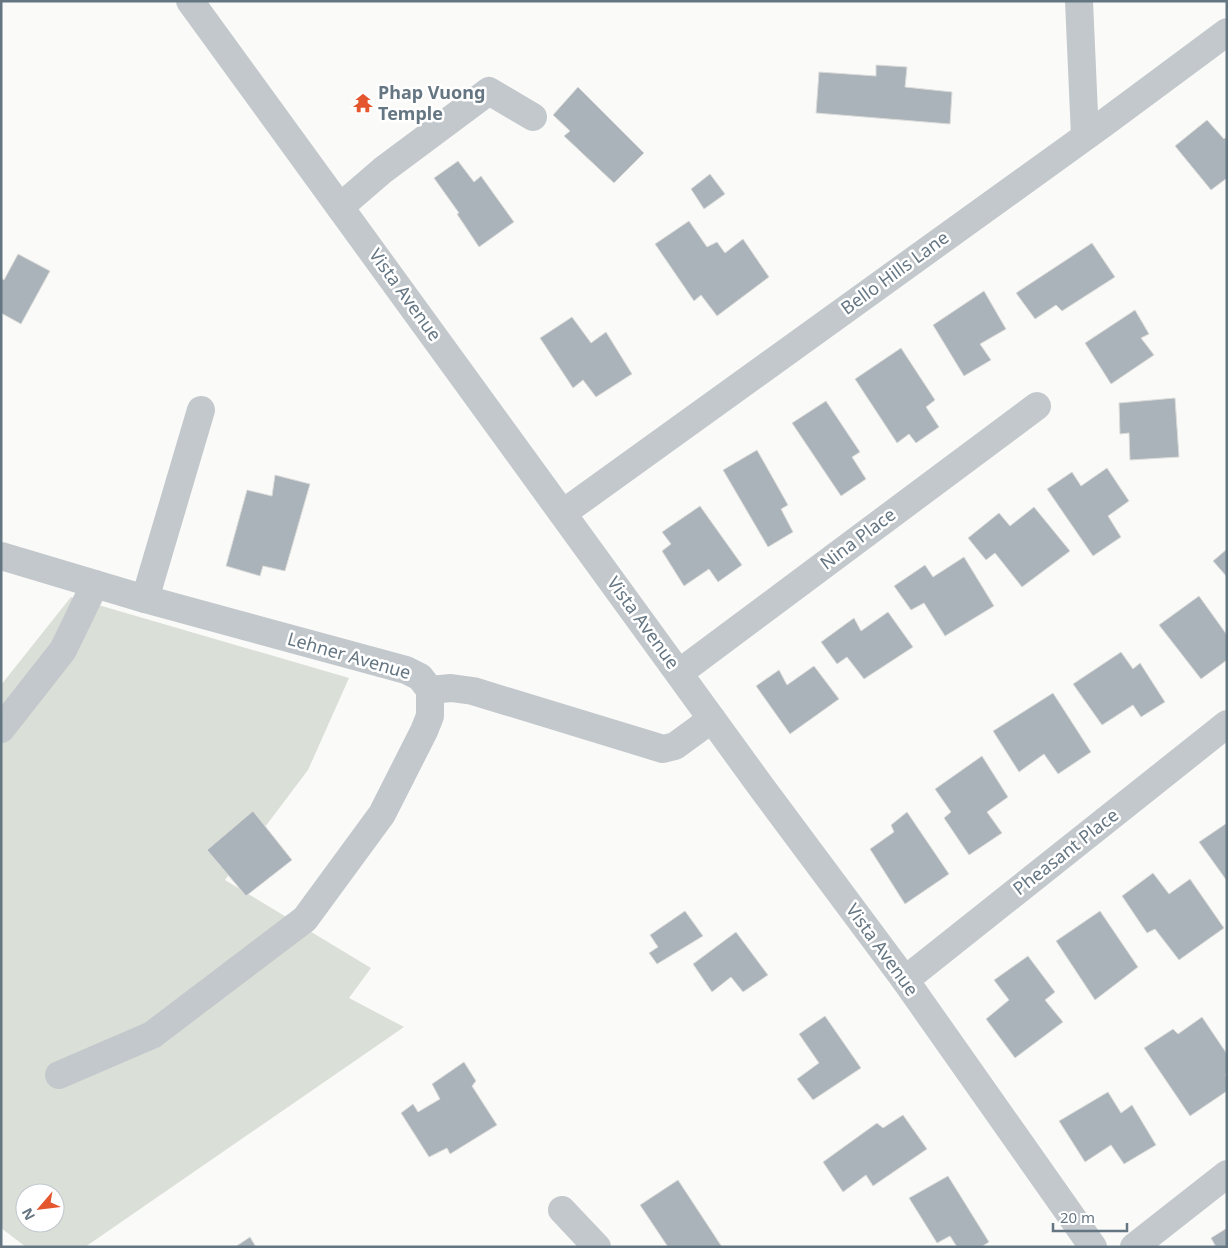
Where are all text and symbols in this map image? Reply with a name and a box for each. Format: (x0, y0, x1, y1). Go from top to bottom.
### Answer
place label: Phap Vuong Temple (378, 80, 485, 125)
temple icon: Phap Vuong Temple (352, 92, 374, 114)
street label: Bello Hills Lane (836, 225, 953, 320)
street label: Vista Avenue (364, 243, 447, 345)
street label: Nina Place (815, 502, 900, 574)
street label: Vista Avenue (602, 571, 685, 673)
street label: Lehner Avenue (285, 626, 414, 684)
street label: Pheasant Place (1008, 802, 1123, 900)
street label: Vista Avenue (841, 898, 924, 1000)
north arrow (15, 1183, 65, 1233)
scale bar (1053, 1200, 1127, 1232)
text: N (17, 1205, 39, 1224)
text: 20 m (1060, 1207, 1095, 1227)

